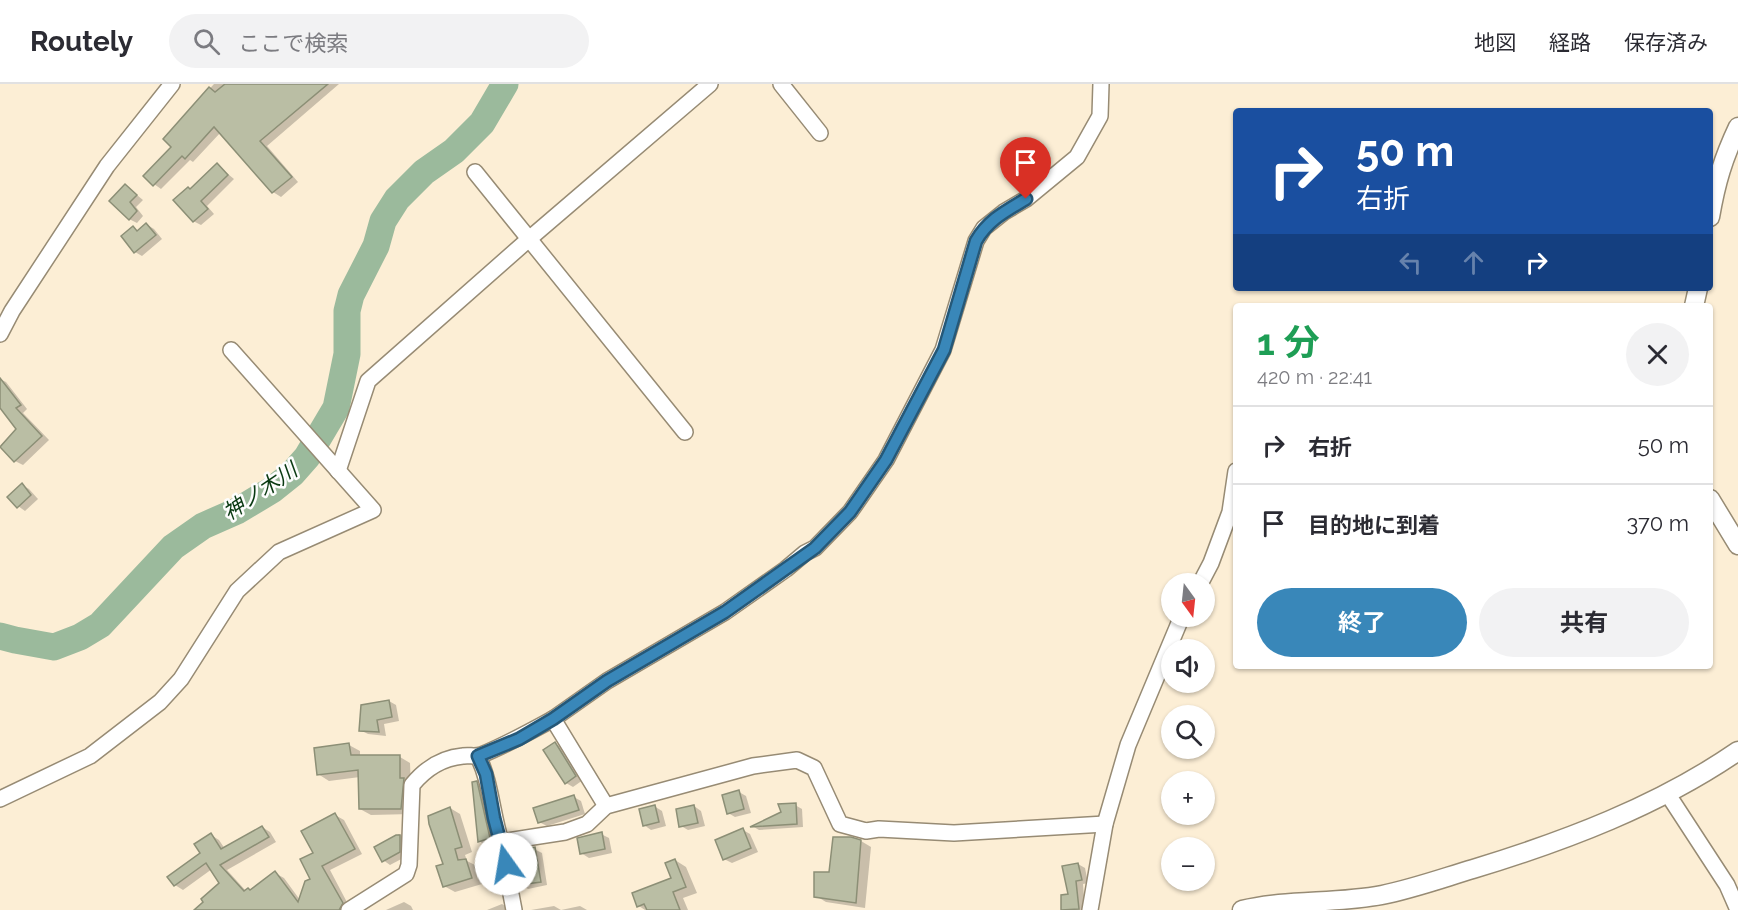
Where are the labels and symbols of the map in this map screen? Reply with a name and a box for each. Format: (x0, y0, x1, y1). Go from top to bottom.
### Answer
pin (1000, 137, 1051, 199)
water label: 神ノ木川 (218, 456, 303, 525)
north arrow (1161, 573, 1215, 627)
position arrow (474, 832, 538, 896)

